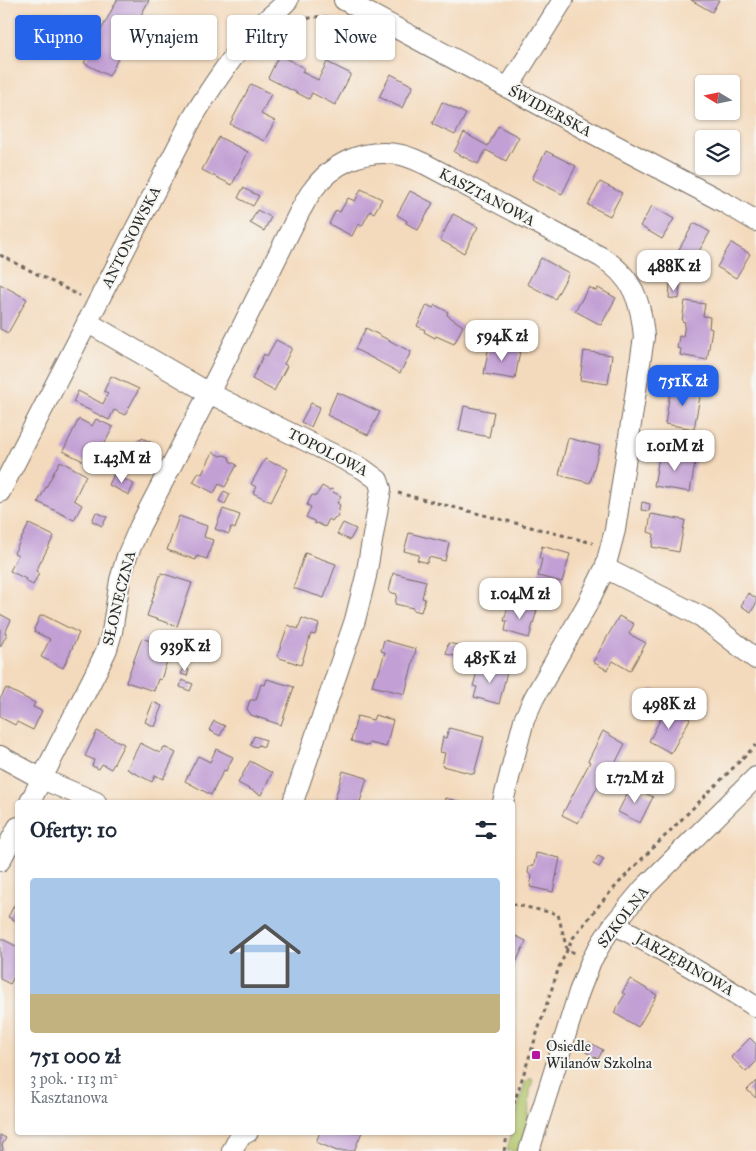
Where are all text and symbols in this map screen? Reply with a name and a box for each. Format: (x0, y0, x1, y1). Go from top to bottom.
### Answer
chip: Kupno (15, 15, 101, 60)
chip: Wynajem (111, 15, 217, 60)
chip: Filtry (227, 15, 306, 60)
chip: Nowe (316, 15, 395, 60)
north arrow (695, 75, 740, 120)
map controls (695, 75, 740, 175)
street label: ŚWIDERSKA (505, 81, 595, 140)
button: layers (695, 130, 740, 175)
street label: KASZTANOWA (436, 164, 538, 230)
street label: ANTONOWSKA (97, 183, 164, 292)
pin: 488K zł (628, 250, 720, 292)
text: 488K zł (648, 256, 700, 275)
pin: 594K zł (456, 320, 548, 362)
text: 594K zł (476, 326, 528, 345)
pin: 751K zł (637, 364, 729, 407)
text: 751K zł (659, 371, 707, 390)
street label: TOPOLOWA (285, 424, 371, 480)
pin: 1.01M zł (623, 430, 727, 472)
text: 1.01M zł (647, 436, 703, 455)
pin: 1.43M zł (70, 442, 174, 484)
text: 1.43M zł (94, 448, 150, 467)
street label: SŁONECZNA (99, 549, 139, 647)
pin: 1.04M zł (468, 578, 572, 620)
text: 1.04M zł (490, 584, 550, 603)
pin: 939K zł (139, 630, 231, 672)
text: 939K zł (160, 636, 210, 655)
pin: 485K zł (444, 642, 536, 684)
text: 485K zł (464, 648, 516, 667)
pin: 498K zł (623, 688, 715, 730)
text: 498K zł (643, 694, 695, 713)
pin: 1.72M zł (583, 762, 687, 804)
text: 1.72M zł (607, 768, 663, 787)
icon: filters (472, 816, 500, 844)
text: Oferty: 10 (30, 817, 117, 843)
street label: SZKOLNA (593, 883, 653, 951)
icon: home (220, 911, 310, 1001)
street label: JARZĘBINOWA (630, 928, 737, 1000)
place label: Osiedle Wilanów Szkolna (546, 1037, 653, 1072)
text: 751 000 zł (30, 1043, 120, 1069)
marker: Osiedle Wilanów Szkolna (530, 1049, 542, 1061)
text: 3 pok. · 113 m² (30, 1069, 118, 1088)
text: Kasztanowa (30, 1088, 108, 1107)

